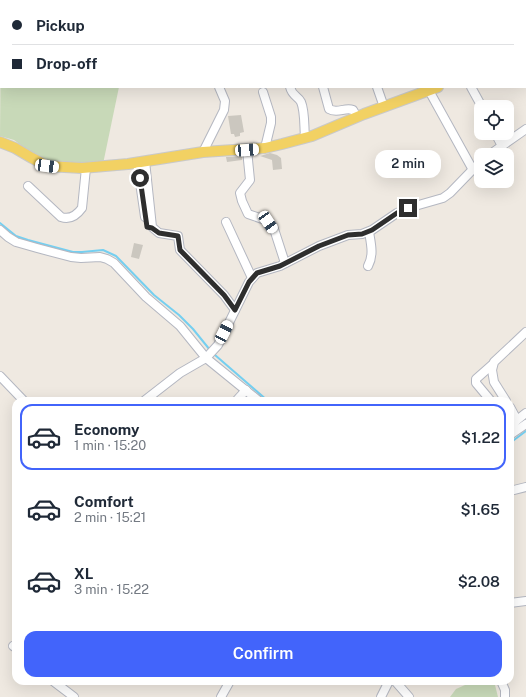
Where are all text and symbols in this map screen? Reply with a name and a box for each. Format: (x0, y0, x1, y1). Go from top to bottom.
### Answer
text: Pickup (36, 17, 85, 34)
text: Drop-off (36, 55, 97, 72)
map controls (474, 100, 514, 188)
button: locate (474, 100, 514, 140)
car (235, 143, 259, 157)
button: layers (474, 148, 514, 188)
callout: 2 min (375, 150, 441, 178)
text: 2 min (391, 156, 425, 171)
car (34, 158, 60, 174)
route start (131, 169, 149, 187)
route end (399, 199, 417, 217)
car (256, 209, 280, 235)
car (213, 319, 235, 345)
icon: car (26, 419, 62, 455)
text: Economy (74, 421, 139, 438)
text: $1.22 (461, 429, 500, 446)
text: 1 min · 15:20 (74, 438, 146, 453)
icon: car (26, 491, 62, 527)
text: Comfort (74, 493, 134, 510)
text: $1.65 (460, 501, 500, 518)
text: 2 min · 15:21 (74, 510, 146, 525)
icon: car (26, 563, 62, 599)
text: XL (74, 565, 93, 582)
text: $2.08 (458, 573, 500, 590)
text: 3 min · 15:22 (74, 582, 149, 597)
button: Confirm (24, 631, 502, 677)

